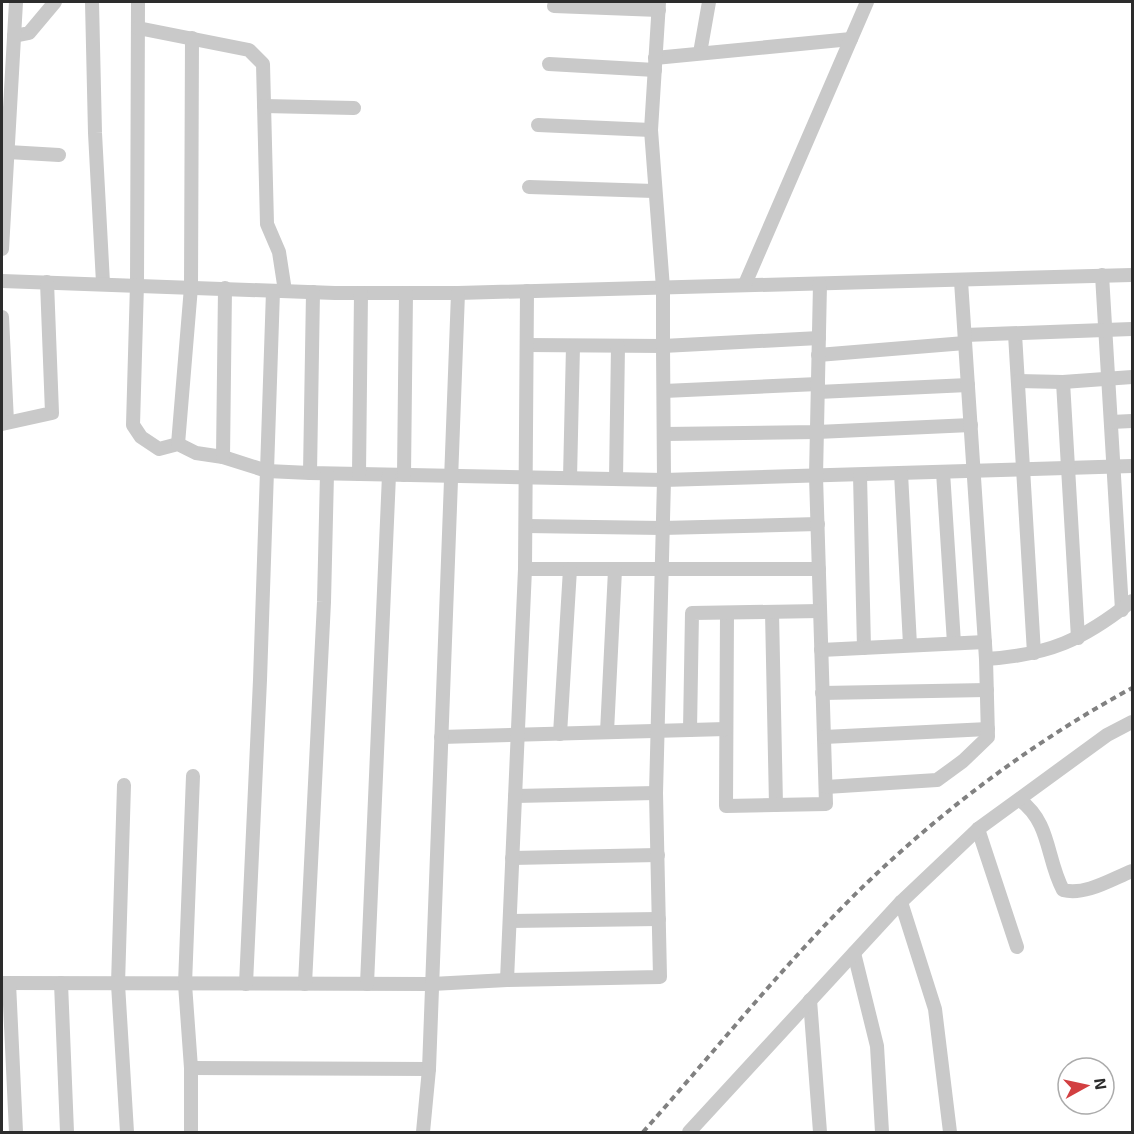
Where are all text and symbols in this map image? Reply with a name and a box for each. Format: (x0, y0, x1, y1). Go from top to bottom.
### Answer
north arrow (1056, 1056, 1116, 1116)
text: N (1091, 1077, 1112, 1091)

